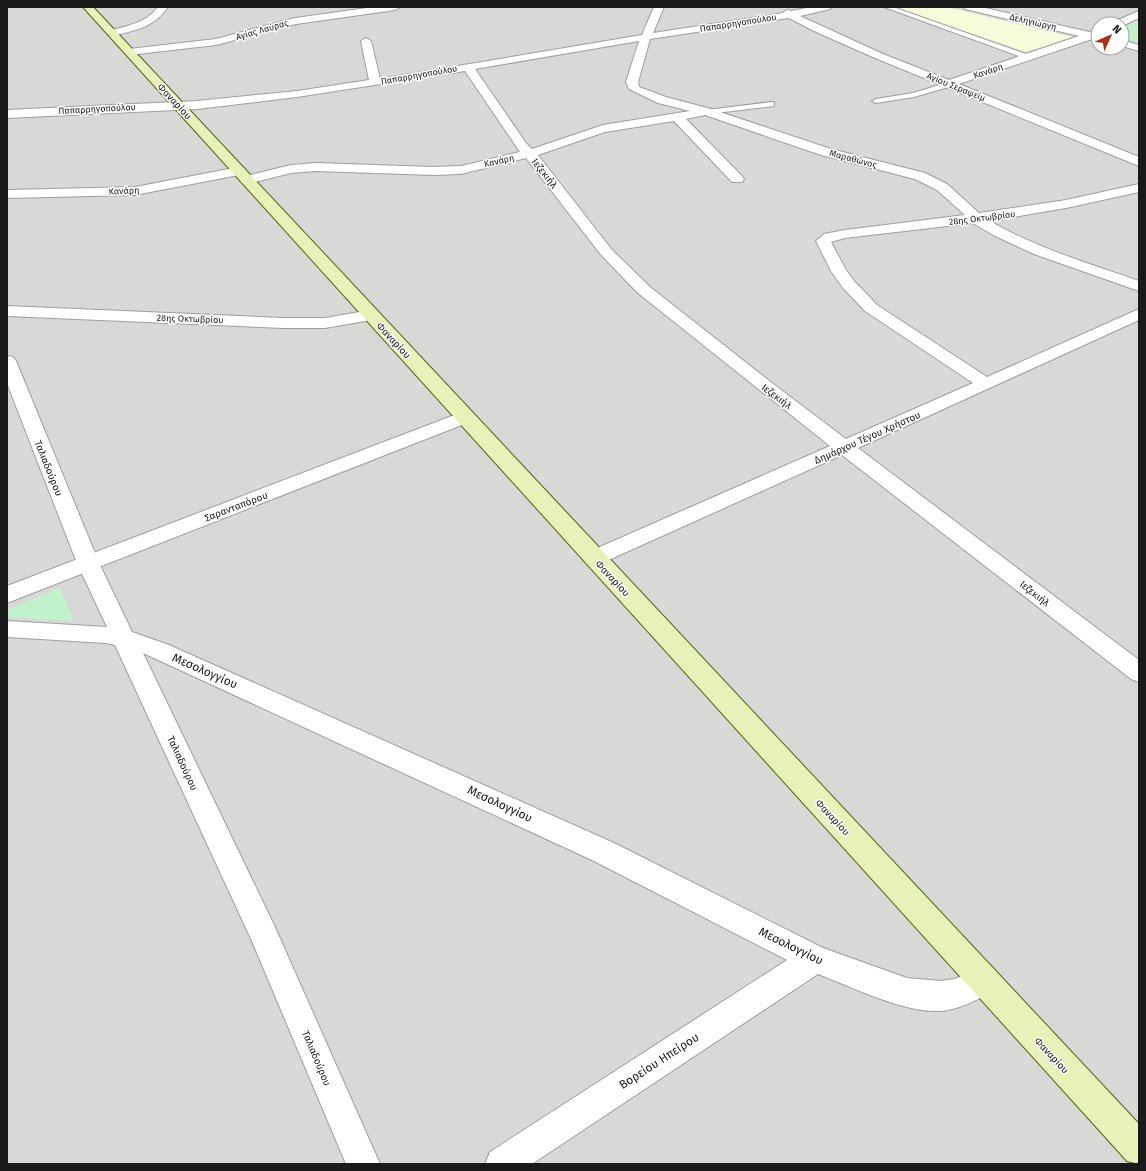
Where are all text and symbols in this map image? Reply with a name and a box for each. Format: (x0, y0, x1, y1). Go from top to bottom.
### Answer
street label: Παπαρρηγοπούλου (699, 12, 777, 34)
street label: Δεληγιώργη (1009, 12, 1057, 32)
north arrow (1090, 16, 1130, 56)
street label: Αγίας Λαύρας (235, 18, 290, 42)
text: N (1110, 22, 1124, 36)
street label: Κανάρη (972, 61, 1004, 81)
street label: Παπαρρηγοπούλου (380, 63, 458, 87)
street label: Αγίου Σεραφείμ (925, 71, 987, 103)
street label: Φαναρίου (155, 80, 195, 122)
street label: Παπαρρηγοπούλου (58, 102, 136, 116)
street label: Μαραθώνος (828, 148, 879, 170)
street label: Κανάρη (483, 153, 515, 169)
street label: Ιεζεκιήλ (529, 156, 560, 192)
street label: Κανάρη (108, 185, 140, 197)
street label: 28ης Οκτωβρίου (948, 209, 1016, 227)
street label: 28ης Οκτωβρίου (156, 313, 224, 325)
street label: Φαναρίου (374, 319, 414, 361)
street label: Ιεζεκιήλ (759, 382, 795, 413)
street label: Δημάρχου Τέγου Χρήστου (812, 408, 923, 467)
street label: Ταλιαδούρου (32, 439, 66, 498)
street label: Σαρανταπόρου (203, 488, 270, 524)
street label: Φαναρίου (593, 557, 633, 599)
street label: Ιεζεκιήλ (1017, 578, 1053, 610)
street label: Μεσολογγίου (170, 650, 240, 692)
street label: Ταλιαδούρου (164, 734, 201, 793)
street label: Μεσολογγίου (465, 783, 535, 825)
street label: Φαναρίου (813, 796, 853, 838)
street label: Μεσολογγίου (756, 924, 826, 968)
street label: Ταλιαδούρου (299, 1029, 334, 1088)
street label: Βορείου Ηπείρου (616, 1030, 702, 1092)
street label: Φαναρίου (1032, 1034, 1072, 1076)

